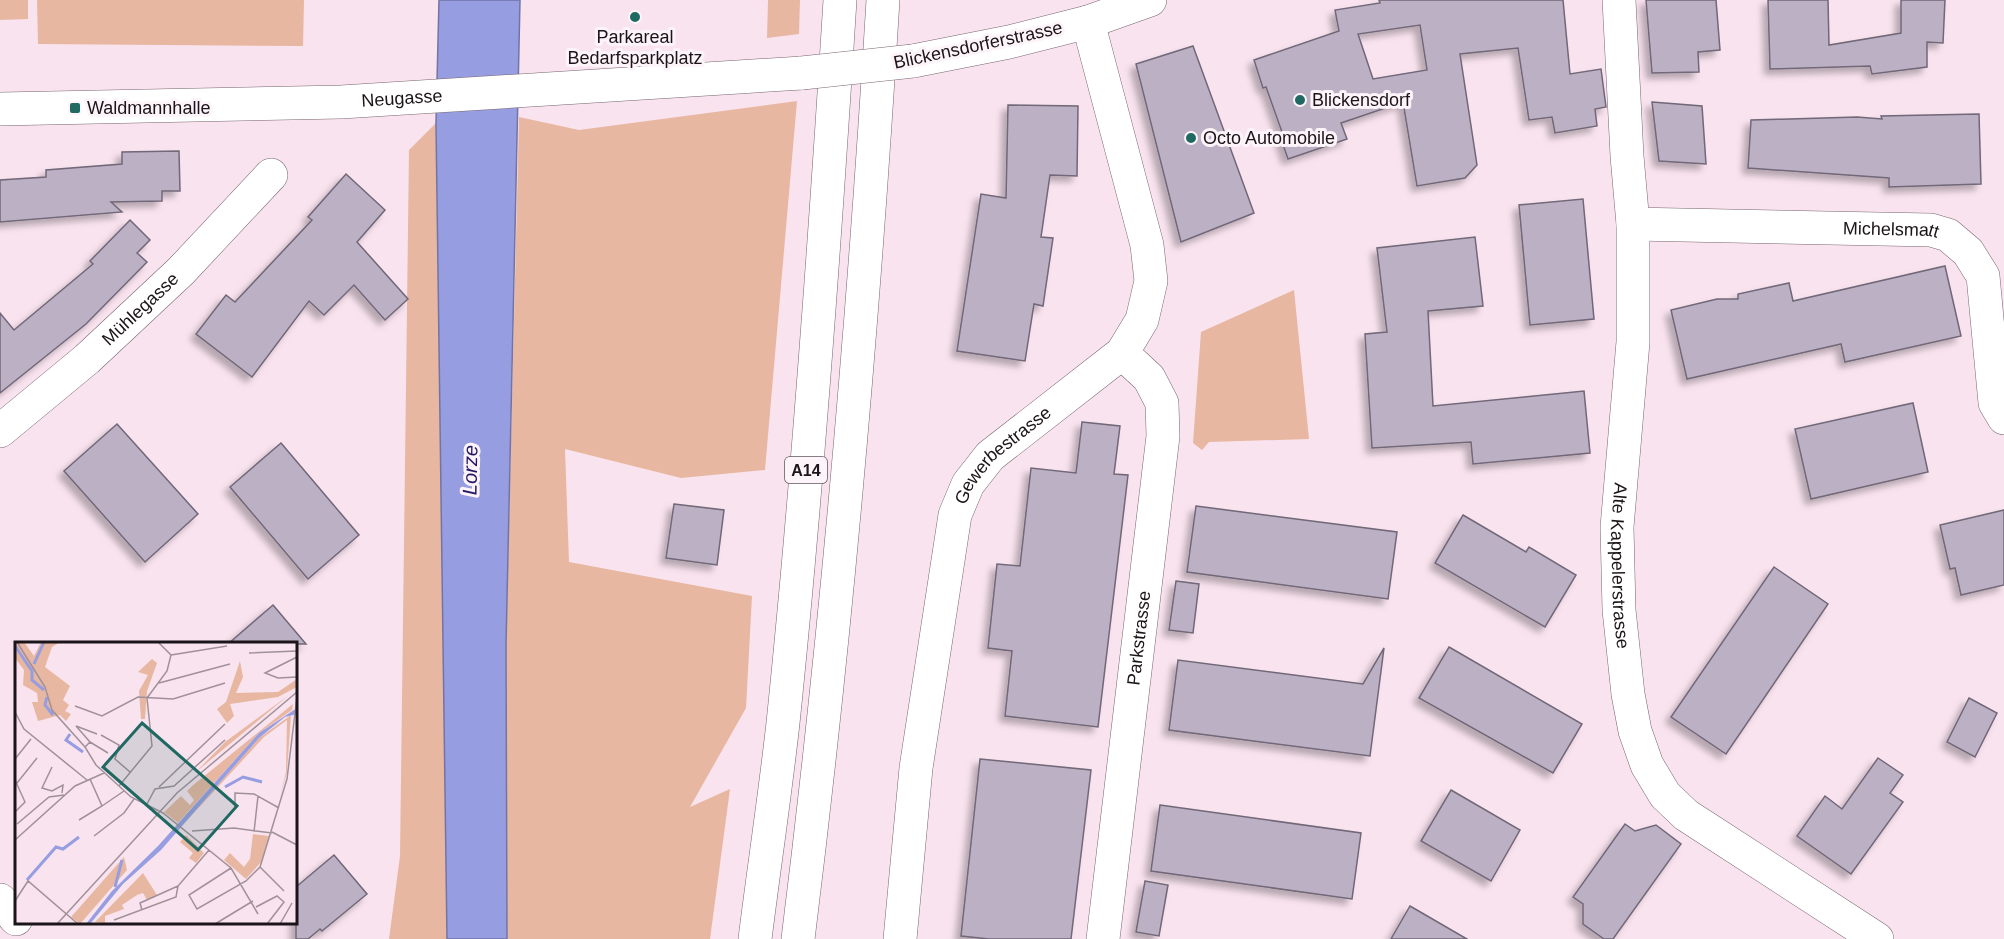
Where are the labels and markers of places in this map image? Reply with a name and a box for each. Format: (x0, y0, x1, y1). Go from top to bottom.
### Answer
marker: Parkareal Bedarfsparkplatz (628, 10, 642, 24)
place label: Parkareal Bedarfsparkplatz (567, 27, 703, 68)
place label: Blickensdorf (1312, 90, 1411, 110)
marker: Blickensdorf (1293, 93, 1307, 107)
place label: Waldmannhalle (87, 98, 210, 118)
marker: Waldmannhalle (68, 101, 82, 115)
place label: Octo Automobile (1203, 128, 1335, 148)
marker: Octo Automobile (1184, 131, 1198, 145)

